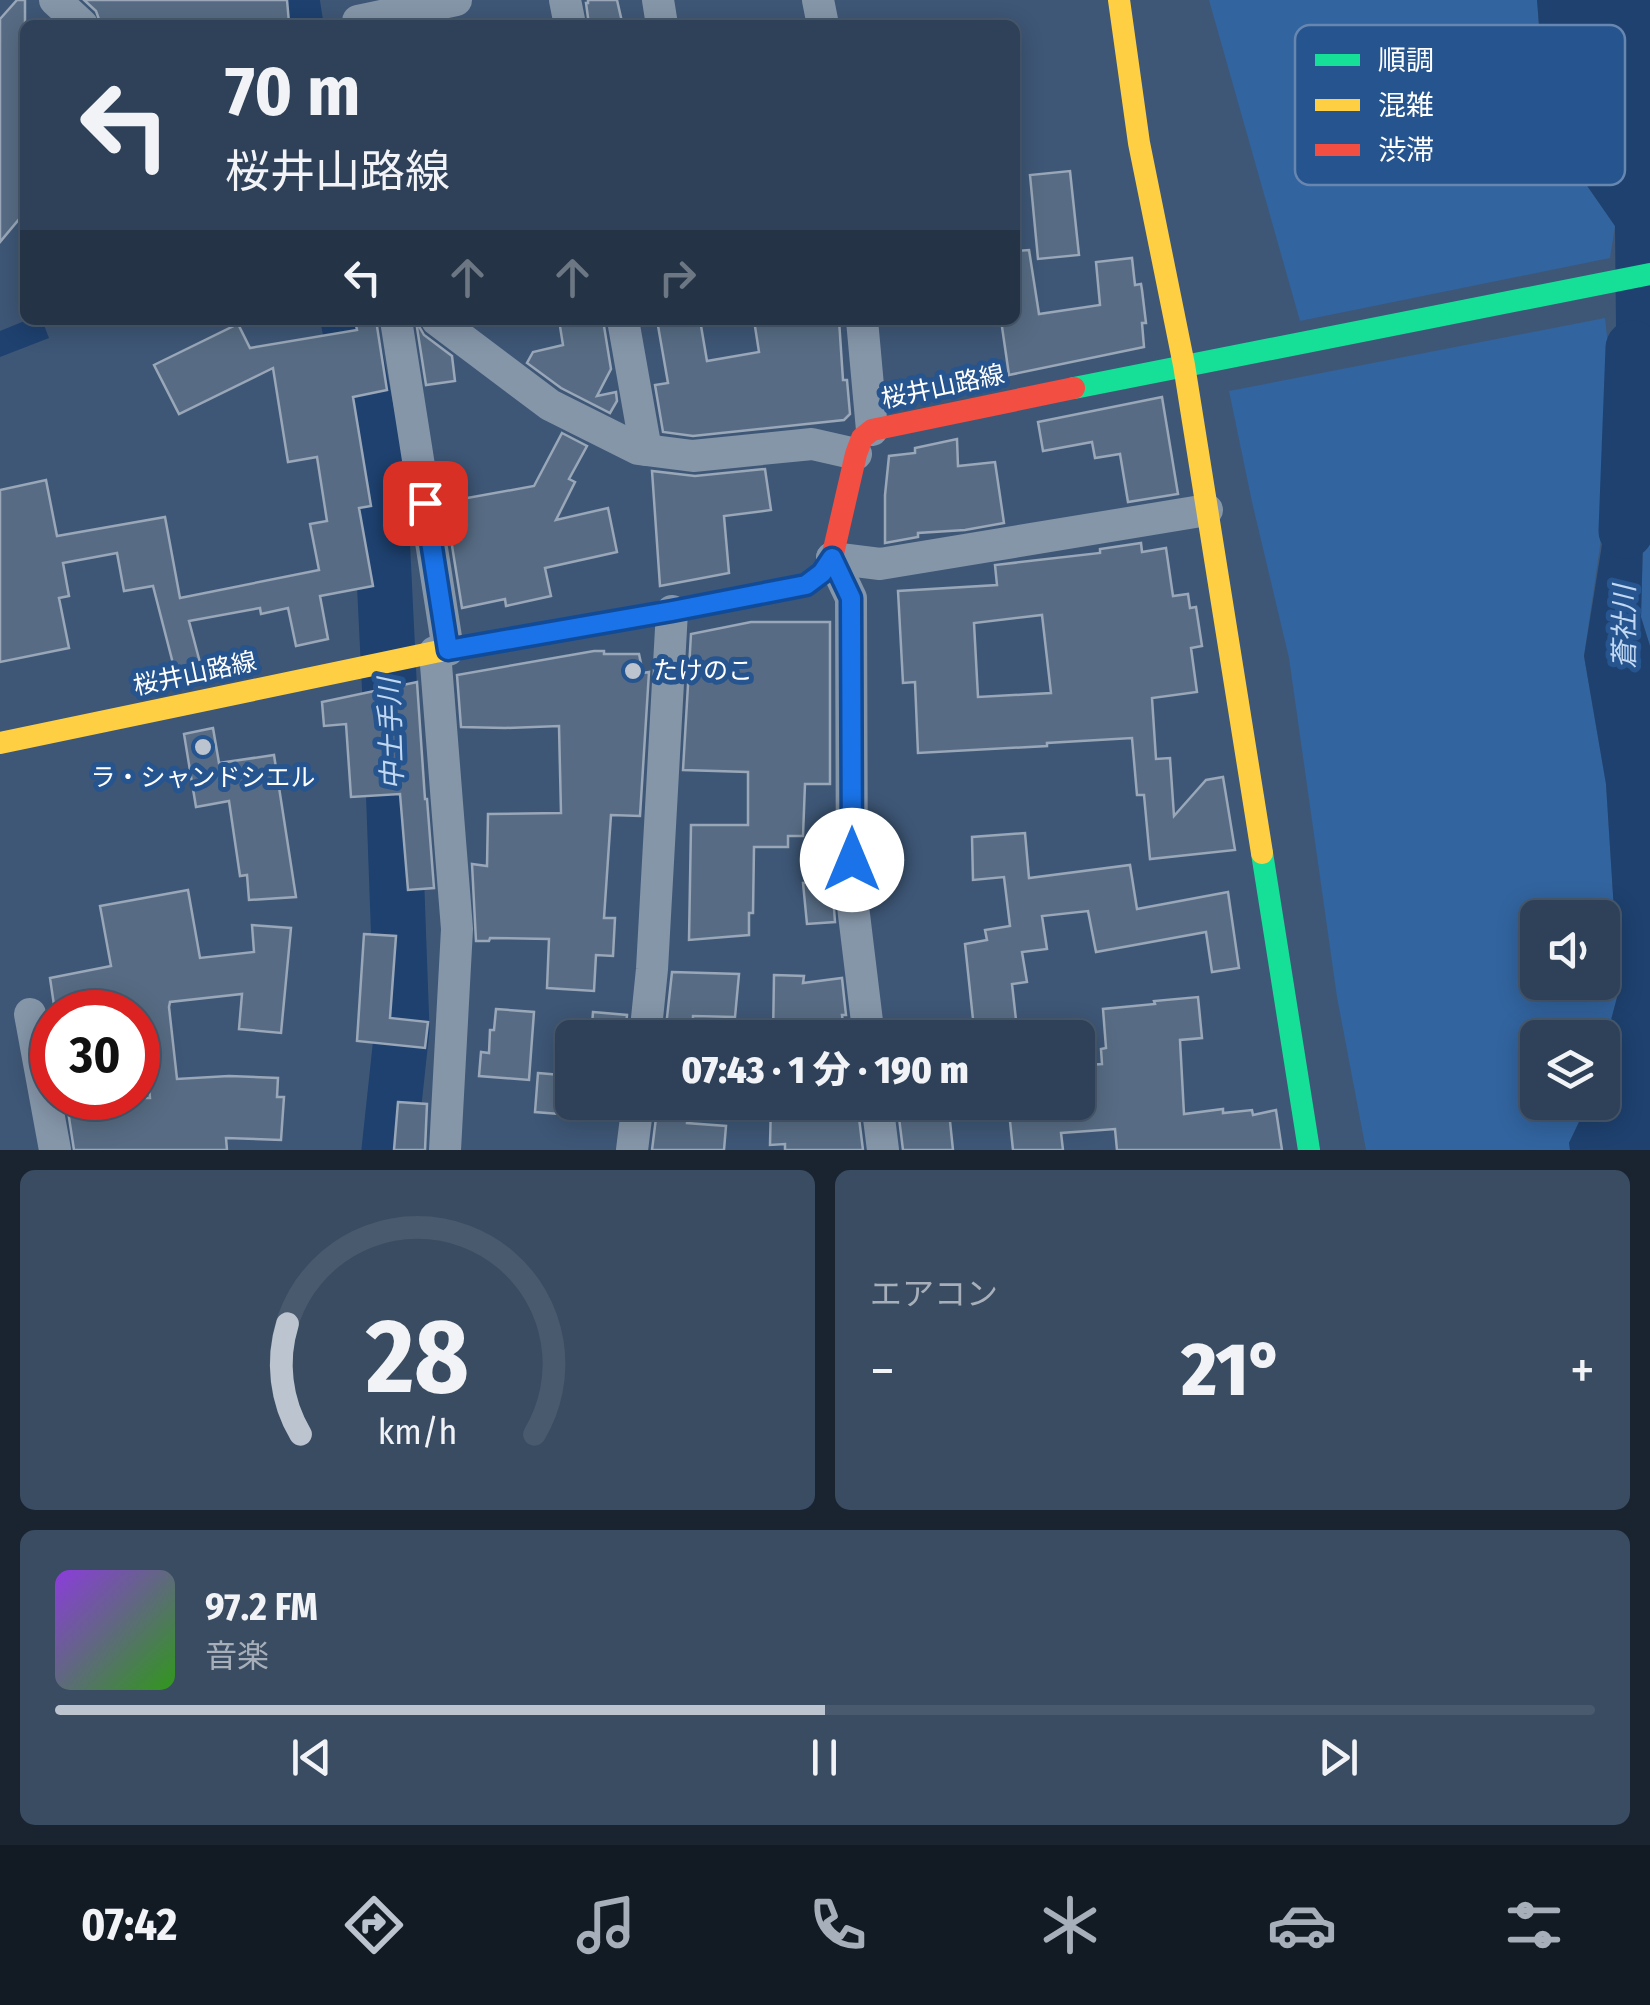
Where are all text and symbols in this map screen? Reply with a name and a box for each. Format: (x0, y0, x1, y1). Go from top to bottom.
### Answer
legend (1295, 25, 1625, 185)
text: 順調 (1378, 44, 1434, 77)
text: 70 m (225, 50, 360, 134)
icon: left (60, 60, 190, 190)
text: 混雑 (1378, 89, 1434, 122)
text: 渋滞 (1378, 134, 1434, 167)
text: 桜井山路線 (225, 145, 450, 199)
icon: left (335, 250, 390, 305)
icon: ahead (440, 250, 495, 305)
icon: ahead (545, 250, 600, 305)
icon: right (650, 250, 705, 305)
street label: 桜井山路線 (879, 359, 1007, 415)
pin (383, 461, 468, 546)
icon: arrive (398, 476, 453, 531)
water label: 蒼社川 (1608, 582, 1641, 669)
street label: 桜井山路線 (131, 646, 259, 702)
place label: たけのこ (653, 656, 753, 686)
marker: たけのこ (622, 660, 644, 682)
water label: 中土手川 (372, 674, 409, 791)
marker: ラ・シャンドシエル (192, 736, 214, 758)
place label: ラ・シャンドシエル (90, 763, 316, 793)
position arrow (800, 808, 904, 912)
map controls (1520, 900, 1620, 1120)
button: sound (1520, 900, 1620, 1000)
speed limit sign: 30 (30, 990, 160, 1120)
button: layers (1520, 1020, 1620, 1120)
text: 07:43 · 1 分 · 190 m (681, 1047, 969, 1093)
text: エアコン (870, 1275, 998, 1313)
text: 28 (365, 1295, 469, 1420)
text: 21° (1182, 1325, 1283, 1415)
text: − (870, 1338, 895, 1404)
text: + (1570, 1338, 1595, 1404)
text: km/h (378, 1411, 457, 1453)
text: 97.2 FM (205, 1584, 318, 1630)
text: 音楽 (205, 1637, 269, 1675)
icon: previous (284, 1730, 339, 1785)
icon: pause (797, 1730, 852, 1785)
icon: next (1311, 1730, 1366, 1785)
icon: directions (339, 1890, 409, 1960)
icon: music (571, 1890, 641, 1960)
icon: phone (803, 1890, 873, 1960)
icon: climate (1035, 1890, 1105, 1960)
icon: car (1267, 1890, 1337, 1960)
icon: filters (1499, 1890, 1569, 1960)
text: 07:42 (81, 1898, 177, 1952)

